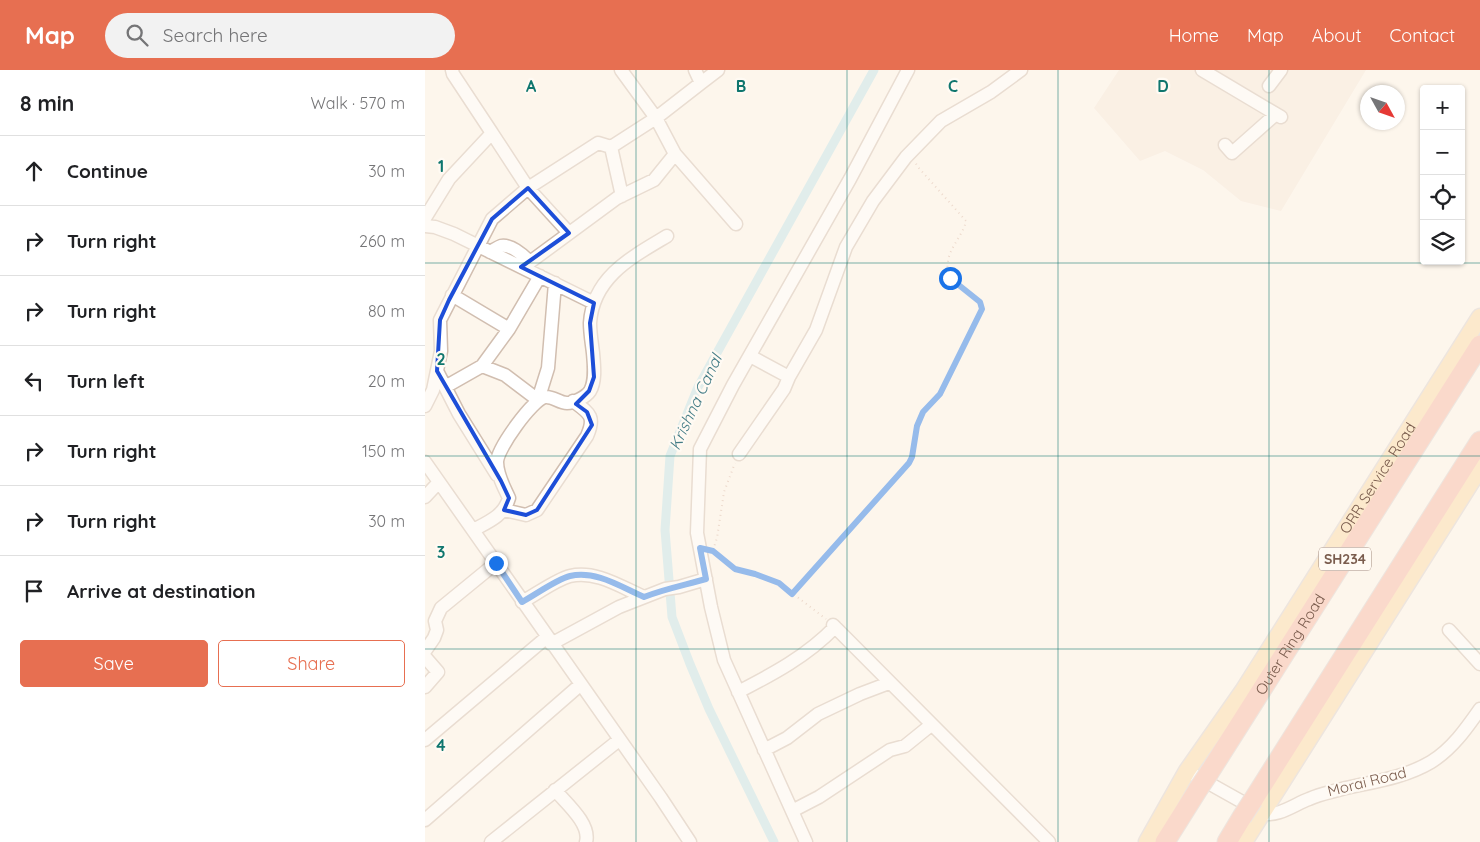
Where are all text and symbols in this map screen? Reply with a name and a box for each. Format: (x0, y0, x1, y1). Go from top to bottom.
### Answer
search box (105, 13, 455, 58)
text: Map (25, 20, 75, 50)
icon: search (123, 21, 151, 49)
text: Search here (163, 23, 268, 47)
text: Home (1169, 24, 1219, 47)
text: Map (1247, 24, 1284, 47)
text: About (1312, 24, 1362, 47)
text: Contact (1390, 24, 1455, 47)
text: A (526, 76, 537, 96)
text: B (736, 76, 746, 96)
text: C (948, 76, 958, 96)
text: D (1157, 76, 1169, 96)
north arrow (1360, 85, 1405, 130)
map controls (1420, 85, 1465, 265)
button: + (1420, 85, 1465, 130)
text: 8 min (20, 90, 74, 116)
text: Walk · 570 m (310, 93, 405, 113)
button: − (1420, 130, 1465, 175)
text: 1 (438, 156, 444, 176)
icon: ahead (20, 157, 48, 185)
text: Continue (67, 159, 148, 183)
text: 30 m (368, 161, 405, 181)
button: locate (1420, 175, 1465, 220)
button: layers (1420, 220, 1465, 265)
icon: right (20, 227, 48, 255)
text: Turn right (67, 229, 156, 253)
text: 260 m (359, 231, 405, 251)
route start (939, 267, 962, 290)
icon: right (20, 297, 48, 325)
text: Turn right (67, 299, 156, 323)
text: 80 m (368, 301, 405, 321)
text: 2 (436, 349, 446, 369)
water label: Krishna Canal (664, 349, 727, 453)
icon: left (20, 367, 48, 395)
text: Turn left (67, 369, 145, 393)
text: 20 m (368, 371, 405, 391)
street label: ORR Service Road (1335, 419, 1420, 537)
icon: right (20, 437, 48, 465)
text: Turn right (67, 439, 156, 463)
text: 150 m (362, 441, 405, 461)
icon: right (20, 507, 48, 535)
text: Turn right (67, 509, 156, 533)
text: 30 m (368, 511, 405, 531)
text: 3 (437, 542, 445, 562)
road number: SH234 (1319, 548, 1371, 570)
route end (485, 552, 508, 575)
icon: arrive (20, 577, 48, 605)
text: Arrive at destination (67, 579, 256, 603)
street label: Outer Ring Road (1251, 590, 1329, 698)
button: Save (20, 640, 208, 687)
button: Share (218, 640, 405, 687)
text: 4 (436, 735, 446, 755)
street label: Morai Road (1325, 763, 1408, 800)

